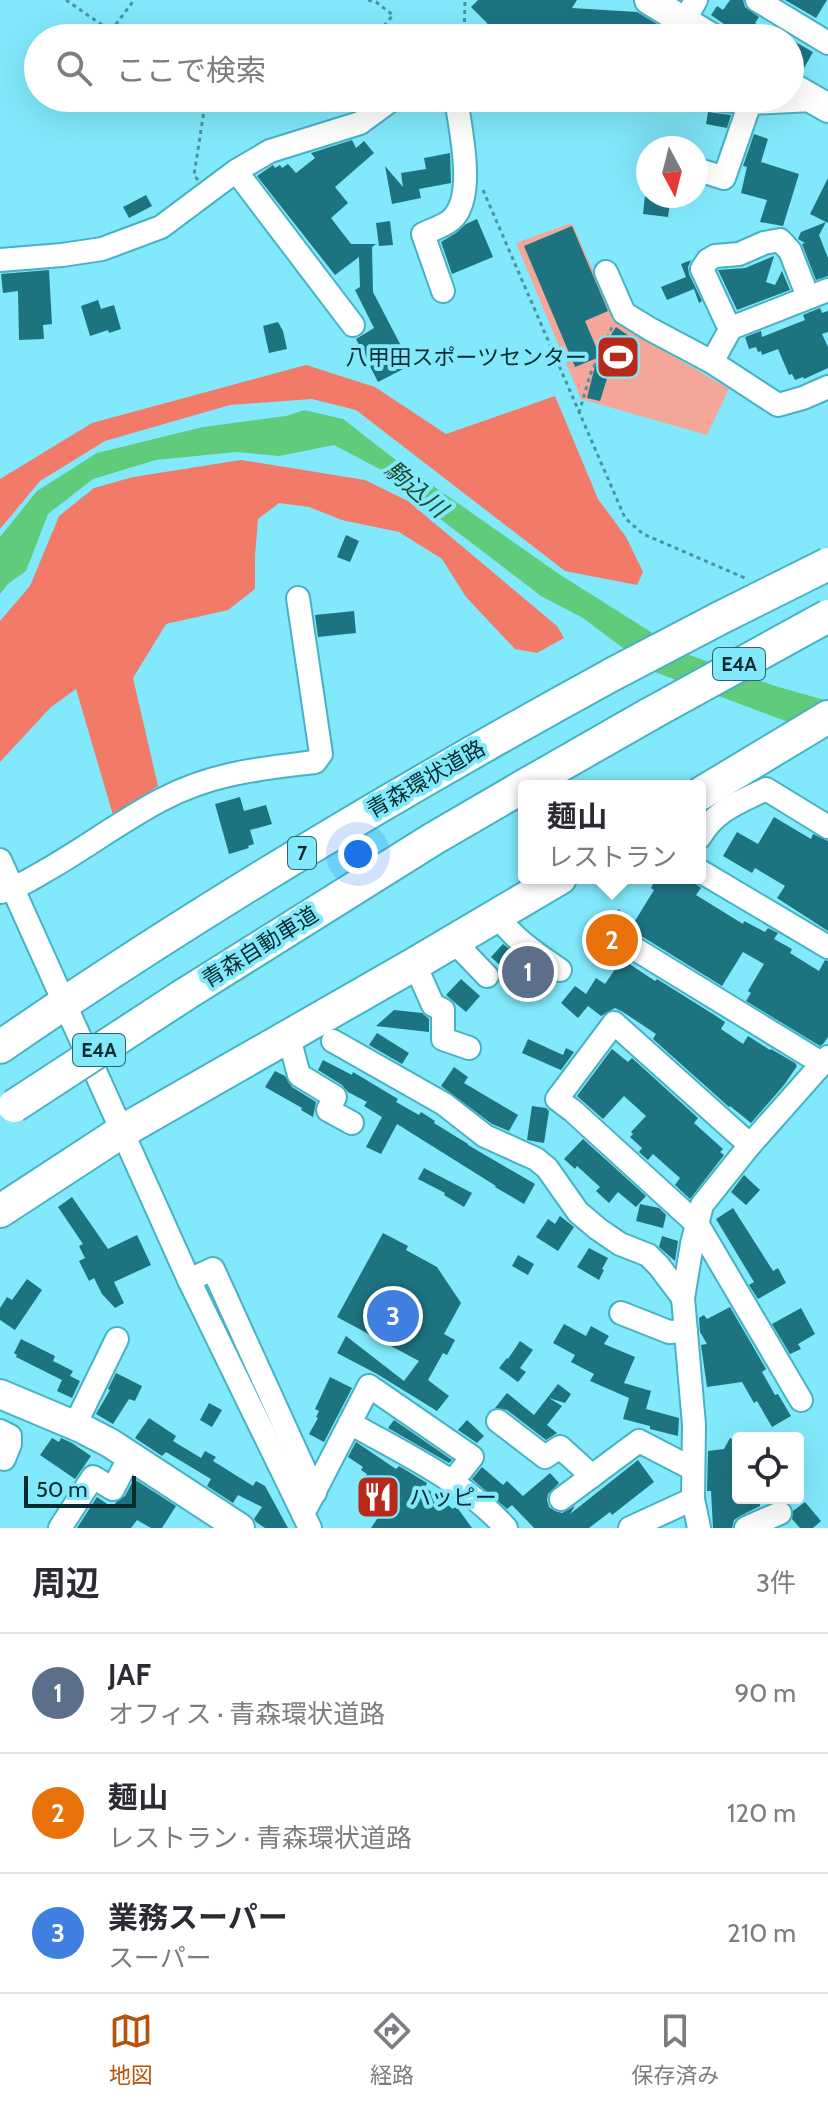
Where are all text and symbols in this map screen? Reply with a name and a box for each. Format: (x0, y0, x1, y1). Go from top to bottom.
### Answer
search box (24, 24, 804, 112)
icon: search (52, 46, 96, 90)
text: ここで検索 (116, 52, 266, 89)
north arrow (636, 136, 708, 208)
sports icon: 八甲田スポーツセンター (594, 333, 642, 381)
place label: 八甲田スポーツセンター (345, 344, 587, 371)
water label: 駒込川 (379, 455, 455, 525)
road number: E4A (713, 648, 765, 680)
street label: 青森環状道路 (362, 734, 490, 824)
popup (518, 780, 706, 884)
text: 麺山 (547, 798, 607, 835)
your location (338, 834, 378, 874)
road number: 7 (288, 837, 316, 869)
text: レストラン (547, 841, 677, 873)
street label: 青森自動車道 (197, 901, 323, 993)
pin: 2 (586, 910, 638, 970)
pin: 1 (502, 942, 554, 1002)
road number: E4A (73, 1034, 125, 1066)
pin: 3 (367, 1286, 419, 1346)
map controls (732, 1432, 804, 1504)
button: locate (732, 1432, 804, 1504)
scale bar (24, 1472, 136, 1508)
restaurant icon: ハッピー (354, 1473, 402, 1521)
text: 50 m (36, 1476, 88, 1503)
place label: ハッピー (409, 1484, 497, 1511)
text: 周辺 (32, 1562, 100, 1604)
text: 3件 (756, 1567, 796, 1599)
text: JAF (108, 1656, 151, 1693)
text: 1 (53, 1677, 63, 1709)
text: 90 m (734, 1677, 796, 1709)
text: オフィス · 青森環状道路 (108, 1698, 385, 1730)
text: 麺山 (108, 1779, 168, 1816)
text: 2 (51, 1797, 65, 1829)
text: 120 m (727, 1797, 796, 1829)
text: レストラン · 青森環状道路 (108, 1822, 412, 1854)
text: 業務スーパー (108, 1899, 288, 1936)
text: 3 (51, 1917, 65, 1949)
text: 210 m (727, 1917, 796, 1949)
text: スーパー (108, 1942, 212, 1974)
tab: 地図 (109, 2009, 153, 2089)
tab: 経路 (370, 2009, 414, 2089)
tab: 保存済み (631, 2009, 719, 2089)

